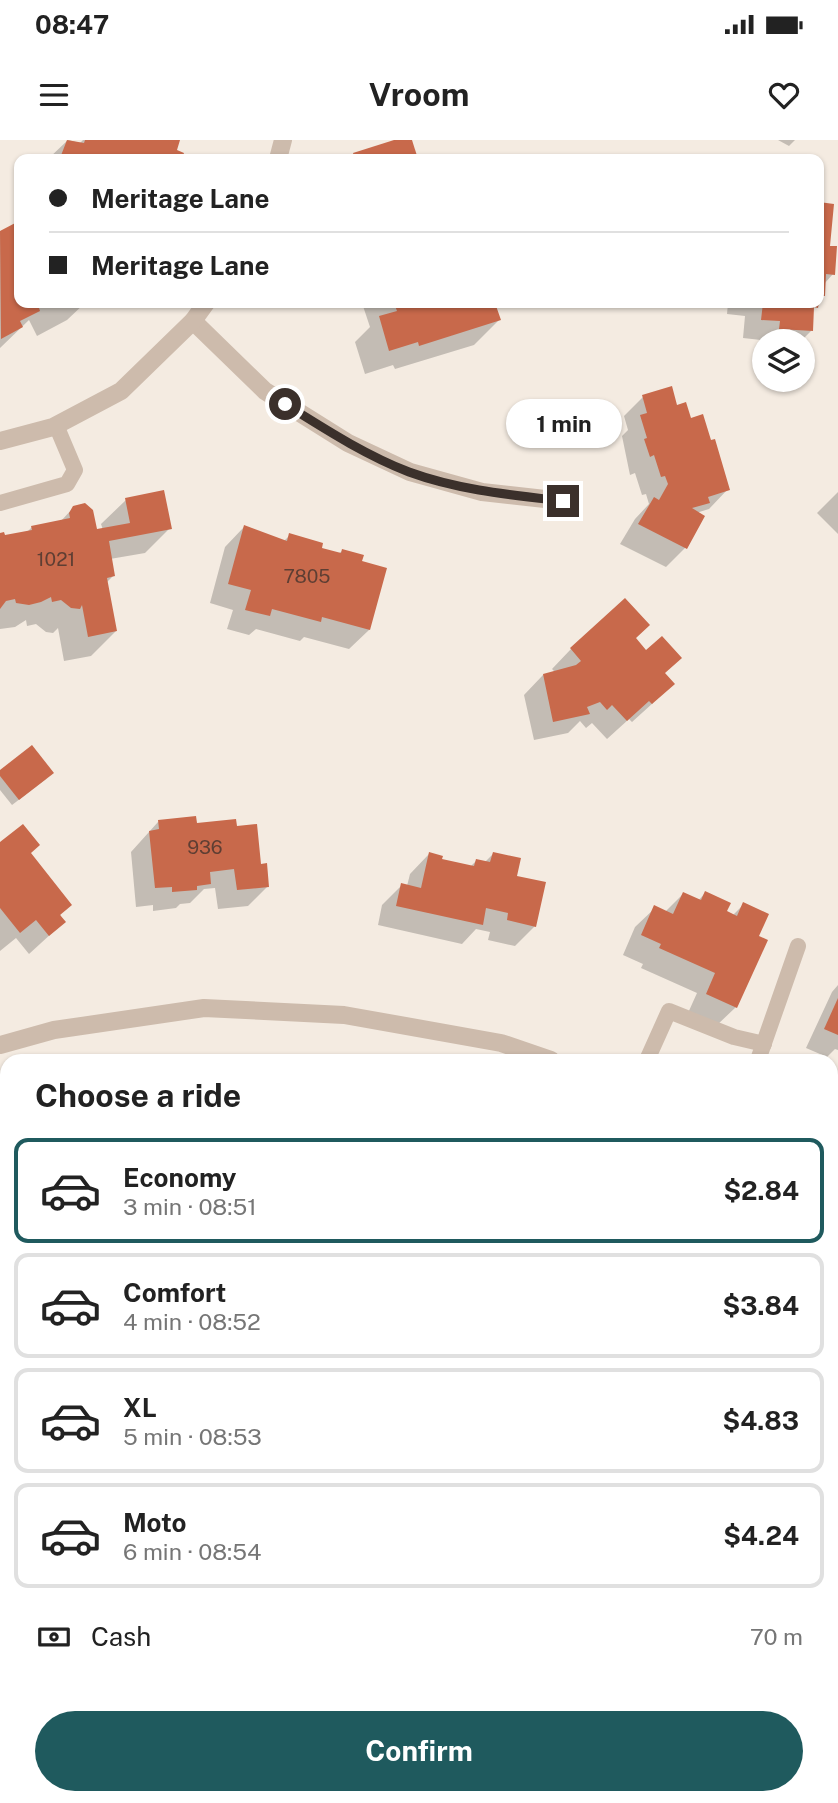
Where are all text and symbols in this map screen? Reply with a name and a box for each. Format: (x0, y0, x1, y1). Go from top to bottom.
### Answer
text: 08:47 (35, 9, 109, 40)
icon: menu (35, 76, 73, 114)
text: Vroom (369, 76, 469, 113)
icon: heart (765, 76, 803, 114)
text: Meritage Lane (91, 183, 269, 214)
text: Meritage Lane (91, 250, 269, 281)
map controls (752, 329, 815, 392)
button: layers (752, 329, 815, 392)
route start (269, 388, 301, 420)
callout: 1 min (505, 400, 621, 448)
text: 1 min (536, 410, 592, 437)
route end (547, 485, 579, 517)
house number: 1021 (37, 548, 75, 570)
house number: 7805 (283, 565, 331, 587)
house number: 936 (187, 836, 223, 858)
text: Choose a ride (35, 1077, 241, 1114)
icon: car (39, 1159, 102, 1222)
text: Economy (123, 1162, 236, 1193)
text: $2.84 (723, 1175, 799, 1206)
text: 3 min · 08:51 (123, 1193, 257, 1220)
icon: car (39, 1274, 102, 1337)
text: Comfort (123, 1277, 226, 1308)
text: $3.84 (723, 1290, 799, 1321)
text: 4 min · 08:52 (123, 1308, 261, 1335)
icon: car (39, 1389, 102, 1452)
text: XL (123, 1392, 157, 1423)
text: $4.83 (723, 1405, 799, 1436)
text: 5 min · 08:53 (123, 1423, 262, 1450)
icon: car (39, 1504, 102, 1567)
text: Moto (123, 1507, 186, 1538)
text: $4.24 (723, 1520, 799, 1551)
text: 6 min · 08:54 (123, 1538, 261, 1565)
icon: cash (35, 1618, 73, 1656)
text: Cash (91, 1621, 151, 1652)
text: 70 m (750, 1623, 803, 1650)
button: Confirm (35, 1711, 803, 1791)

